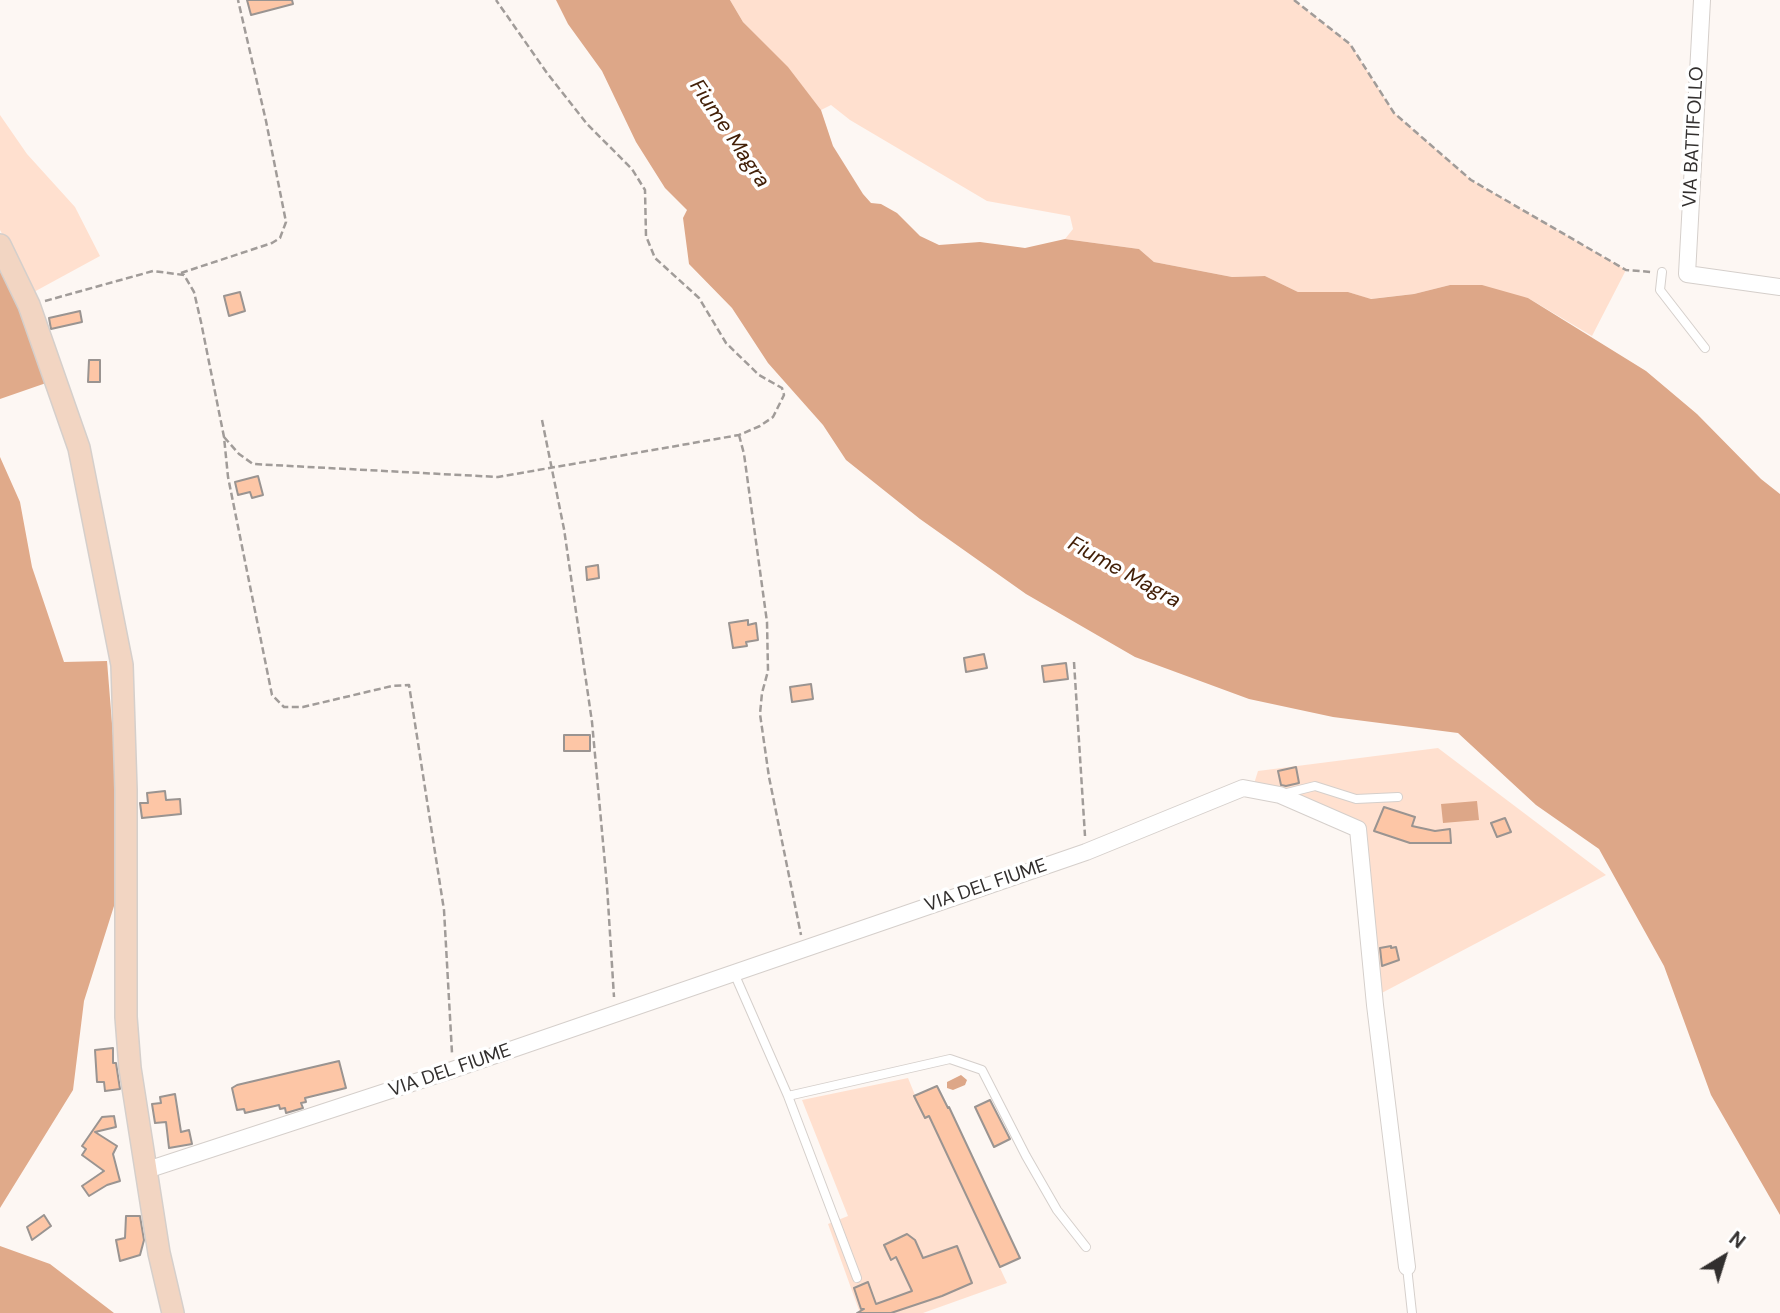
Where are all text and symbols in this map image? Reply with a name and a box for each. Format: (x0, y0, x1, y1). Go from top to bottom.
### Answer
street label: VIA BATTIFOLLO (1679, 66, 1709, 208)
water label: Fiume Magra (684, 75, 774, 193)
water label: Fiume Magra (1063, 532, 1185, 614)
street label: VIA DEL FIUME (922, 854, 1050, 918)
street label: VIA DEL FIUME (386, 1039, 514, 1103)
north arrow (1689, 1222, 1759, 1292)
text: N (1724, 1226, 1750, 1254)

